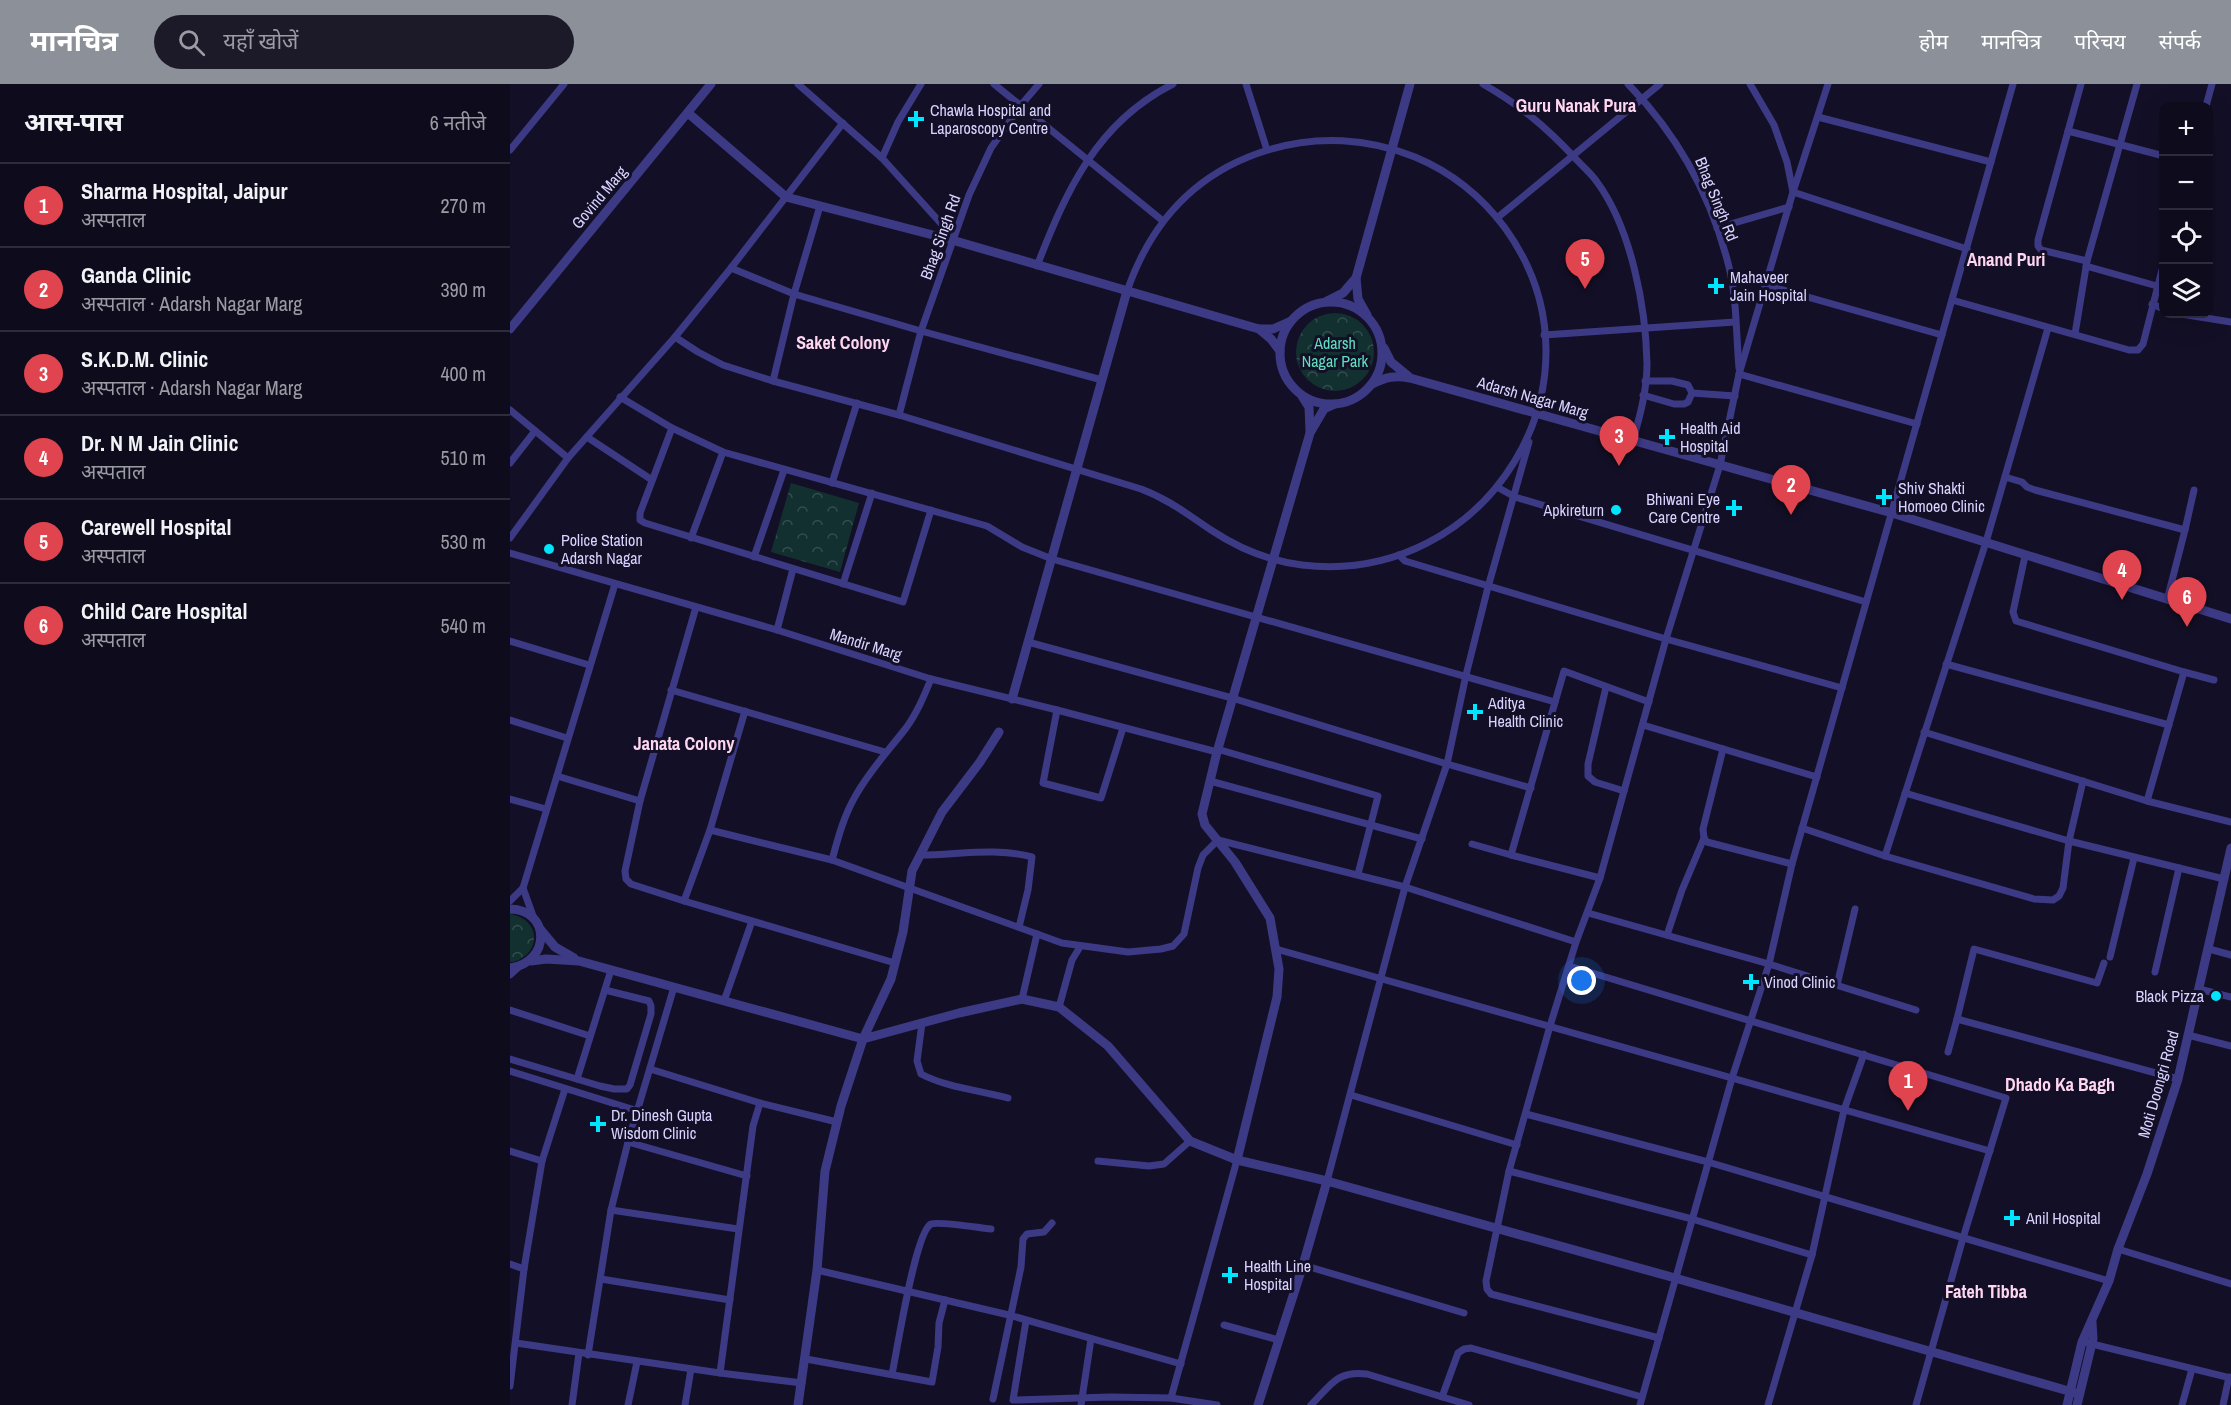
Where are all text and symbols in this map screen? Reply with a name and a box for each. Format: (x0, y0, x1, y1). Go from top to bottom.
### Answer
search box (154, 15, 574, 69)
text: मानचित्र (30, 22, 118, 60)
icon: search (175, 26, 208, 59)
text: यहाँ खोजें (223, 26, 298, 56)
text: होम (1919, 27, 1948, 56)
text: मानचित्र (1981, 27, 2041, 56)
text: परिचय (2074, 27, 2126, 56)
text: संपर्क (2159, 27, 2201, 56)
district label: Guru Nanak Pura (1516, 93, 1637, 118)
place label: Chawla Hospital and Laparoscopy Centre (930, 99, 1051, 139)
map controls (2159, 102, 2213, 318)
button: + (2159, 102, 2213, 156)
text: आस-पास (24, 104, 123, 139)
text: 6 नतीजे (430, 109, 486, 136)
marker: Chawla Hospital and Laparoscopy Centre (907, 110, 925, 128)
street label: Bhag Singh Rd (1690, 154, 1744, 244)
button: − (2159, 156, 2213, 210)
street label: Govind Marg (566, 160, 632, 233)
text: Sharma Hospital, Jaipur (81, 176, 288, 206)
street label: Bhag Singh Rd (914, 191, 966, 283)
text: 1 (39, 192, 48, 219)
text: 270 m (440, 192, 486, 219)
text: अस्पताल (81, 206, 146, 233)
button: locate (2159, 210, 2213, 264)
pin: 5 (1566, 240, 1604, 289)
district label: Anand Puri (1967, 247, 2045, 272)
text: Ganda Clinic (81, 260, 191, 290)
button: layers (2159, 264, 2213, 318)
place label: Mahaveer Jain Hospital (1730, 266, 1807, 306)
text: 2 (39, 276, 48, 303)
text: 390 m (440, 276, 486, 303)
marker: Mahaveer Jain Hospital (1707, 277, 1725, 295)
text: अस्पताल · Adarsh Nagar Marg (81, 290, 302, 317)
district label: Saket Colony (796, 330, 891, 355)
park label: Adarsh Nagar Park (1302, 332, 1369, 372)
text: S.K.D.M. Clinic (81, 344, 208, 374)
text: 3 (39, 360, 48, 387)
text: 400 m (440, 360, 486, 387)
street label: Adarsh Nagar Marg (1474, 370, 1592, 424)
text: अस्पताल · Adarsh Nagar Marg (81, 374, 302, 401)
pin: 3 (1600, 416, 1638, 466)
place label: Health Aid Hospital (1680, 417, 1741, 457)
text: Dr. N M Jain Clinic (81, 428, 238, 458)
marker: Health Aid Hospital (1658, 428, 1676, 446)
text: 4 (39, 444, 48, 471)
text: 510 m (440, 444, 486, 471)
text: अस्पताल (81, 458, 146, 485)
pin: 2 (1772, 466, 1810, 515)
place label: Shiv Shakti Homoeo Clinic (1898, 477, 1985, 517)
place label: Bhiwani Eye Care Centre (1646, 488, 1720, 528)
marker: Shiv Shakti Homoeo Clinic (1875, 488, 1893, 506)
place label: Apkireturn (1542, 499, 1604, 521)
marker: Bhiwani Eye Care Centre (1725, 499, 1743, 517)
marker: Apkireturn (1609, 503, 1623, 517)
text: Carewell Hospital (81, 512, 231, 542)
text: 5 (39, 528, 48, 555)
text: 530 m (440, 528, 486, 555)
place label: Police Station Adarsh Nagar (560, 529, 643, 569)
text: अस्पताल (81, 542, 146, 569)
marker: Police Station Adarsh Nagar (542, 542, 556, 556)
pin: 4 (2102, 550, 2142, 600)
pin: 6 (2168, 578, 2206, 627)
text: Child Care Hospital (81, 596, 247, 626)
text: 6 (39, 612, 48, 639)
text: 540 m (440, 612, 486, 639)
street label: Mandir Marg (827, 623, 905, 666)
text: अस्पताल (81, 626, 146, 653)
place label: Aditya Health Clinic (1487, 692, 1564, 732)
marker: Aditya Health Clinic (1466, 703, 1484, 721)
district label: Janata Colony (634, 731, 735, 756)
your location (1567, 966, 1596, 995)
place label: Vinod Clinic (1764, 971, 1836, 993)
marker: Vinod Clinic (1742, 973, 1760, 991)
place label: Black Pizza (2135, 985, 2205, 1007)
marker: Black Pizza (2209, 989, 2223, 1003)
street label: Moti Doongri Road (2132, 1028, 2184, 1140)
pin: 1 (1888, 1062, 1928, 1111)
district label: Dhado Ka Bagh (2005, 1072, 2115, 1097)
place label: Dr. Dinesh Gupta Wisdom Clinic (611, 1104, 713, 1144)
marker: Dr. Dinesh Gupta Wisdom Clinic (589, 1115, 607, 1133)
place label: Anil Hospital (2025, 1207, 2100, 1229)
marker: Anil Hospital (2003, 1209, 2021, 1227)
place label: Health Line Hospital (1244, 1255, 1311, 1295)
marker: Health Line Hospital (1221, 1266, 1239, 1284)
district label: Fateh Tibba (1945, 1279, 2028, 1304)

